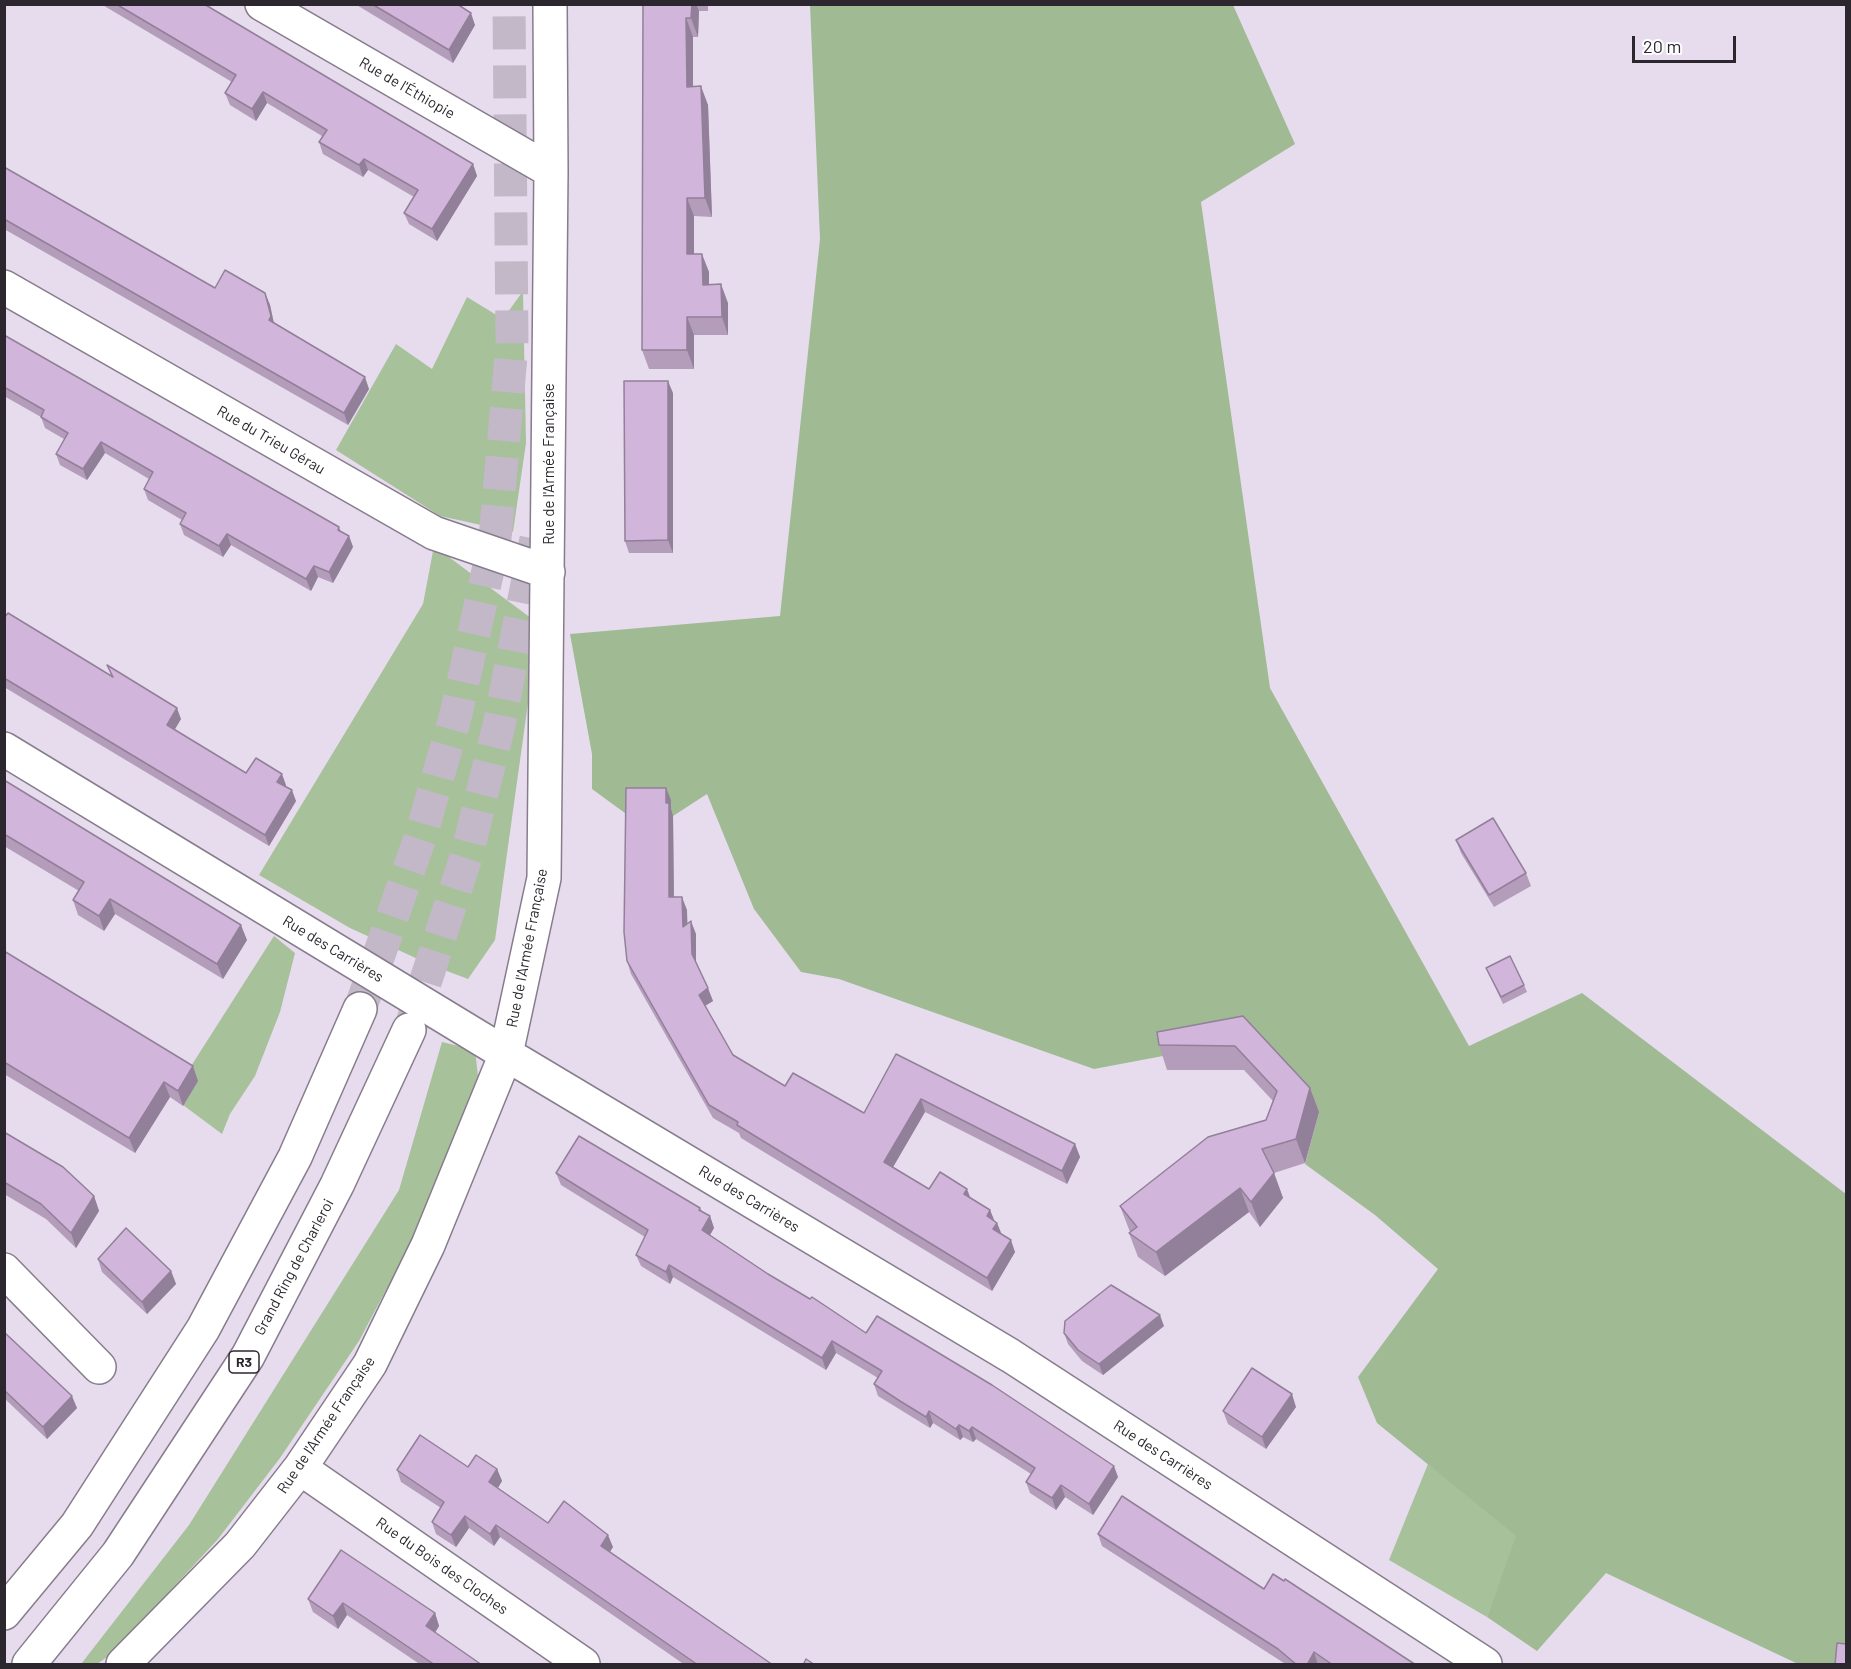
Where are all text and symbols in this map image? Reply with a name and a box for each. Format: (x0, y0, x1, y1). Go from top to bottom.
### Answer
scale bar (1635, 24, 1738, 62)
text: 20 m (1643, 35, 1681, 57)
street label: Rue de l'Éthiopie (356, 53, 458, 123)
street label: Rue de l'Armée Française (540, 383, 558, 545)
street label: Rue du Trieu Gérau (214, 402, 328, 478)
street label: Rue de l'Armée Française (503, 867, 551, 1029)
street label: Rue des Carrières (279, 912, 387, 986)
street label: Rue des Carrières (695, 1162, 803, 1236)
street label: Grand Ring de Charleroi (250, 1196, 338, 1338)
road number: R3 (229, 1351, 259, 1373)
street label: Rue de l'Armée Française (273, 1353, 379, 1497)
street label: Rue des Carrières (1110, 1416, 1216, 1494)
street label: Rue du Bois des Cloches (373, 1514, 511, 1618)

